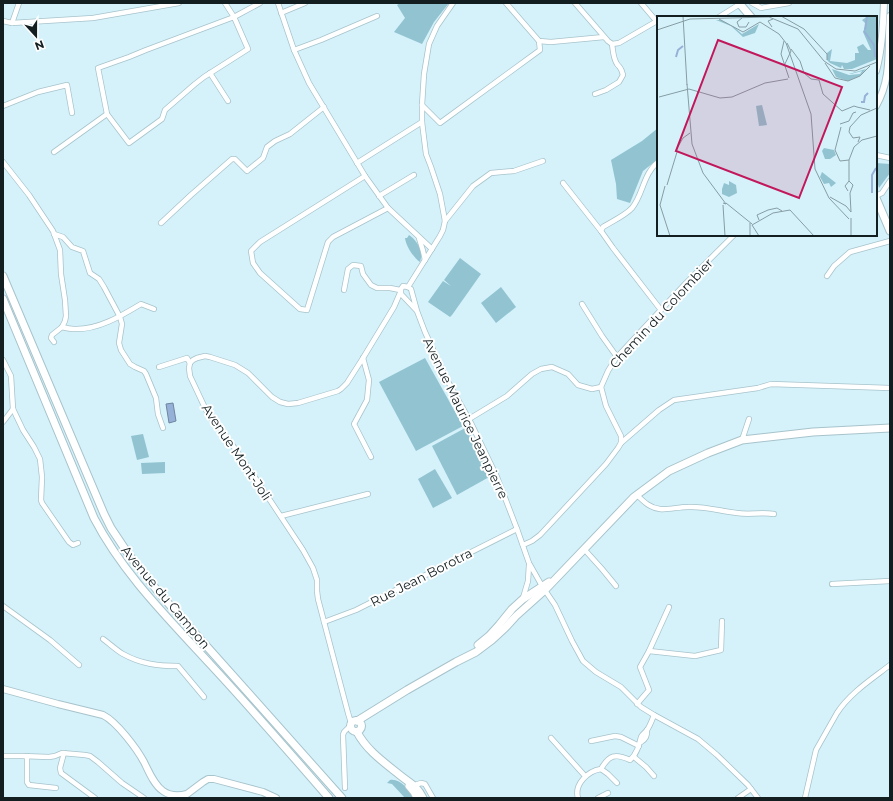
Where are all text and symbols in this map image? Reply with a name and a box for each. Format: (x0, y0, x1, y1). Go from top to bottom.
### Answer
north arrow (16, 16, 56, 56)
inset map (657, 16, 877, 236)
text: N (33, 37, 46, 53)
street label: Chemin du Colombier (606, 255, 716, 371)
street label: Avenue Maurice Jeanpierre (420, 335, 512, 501)
street label: Avenue Mont-Joli (199, 401, 275, 503)
street label: Avenue du Campon (118, 542, 214, 652)
street label: Rue Jean Borotra (367, 544, 475, 610)

